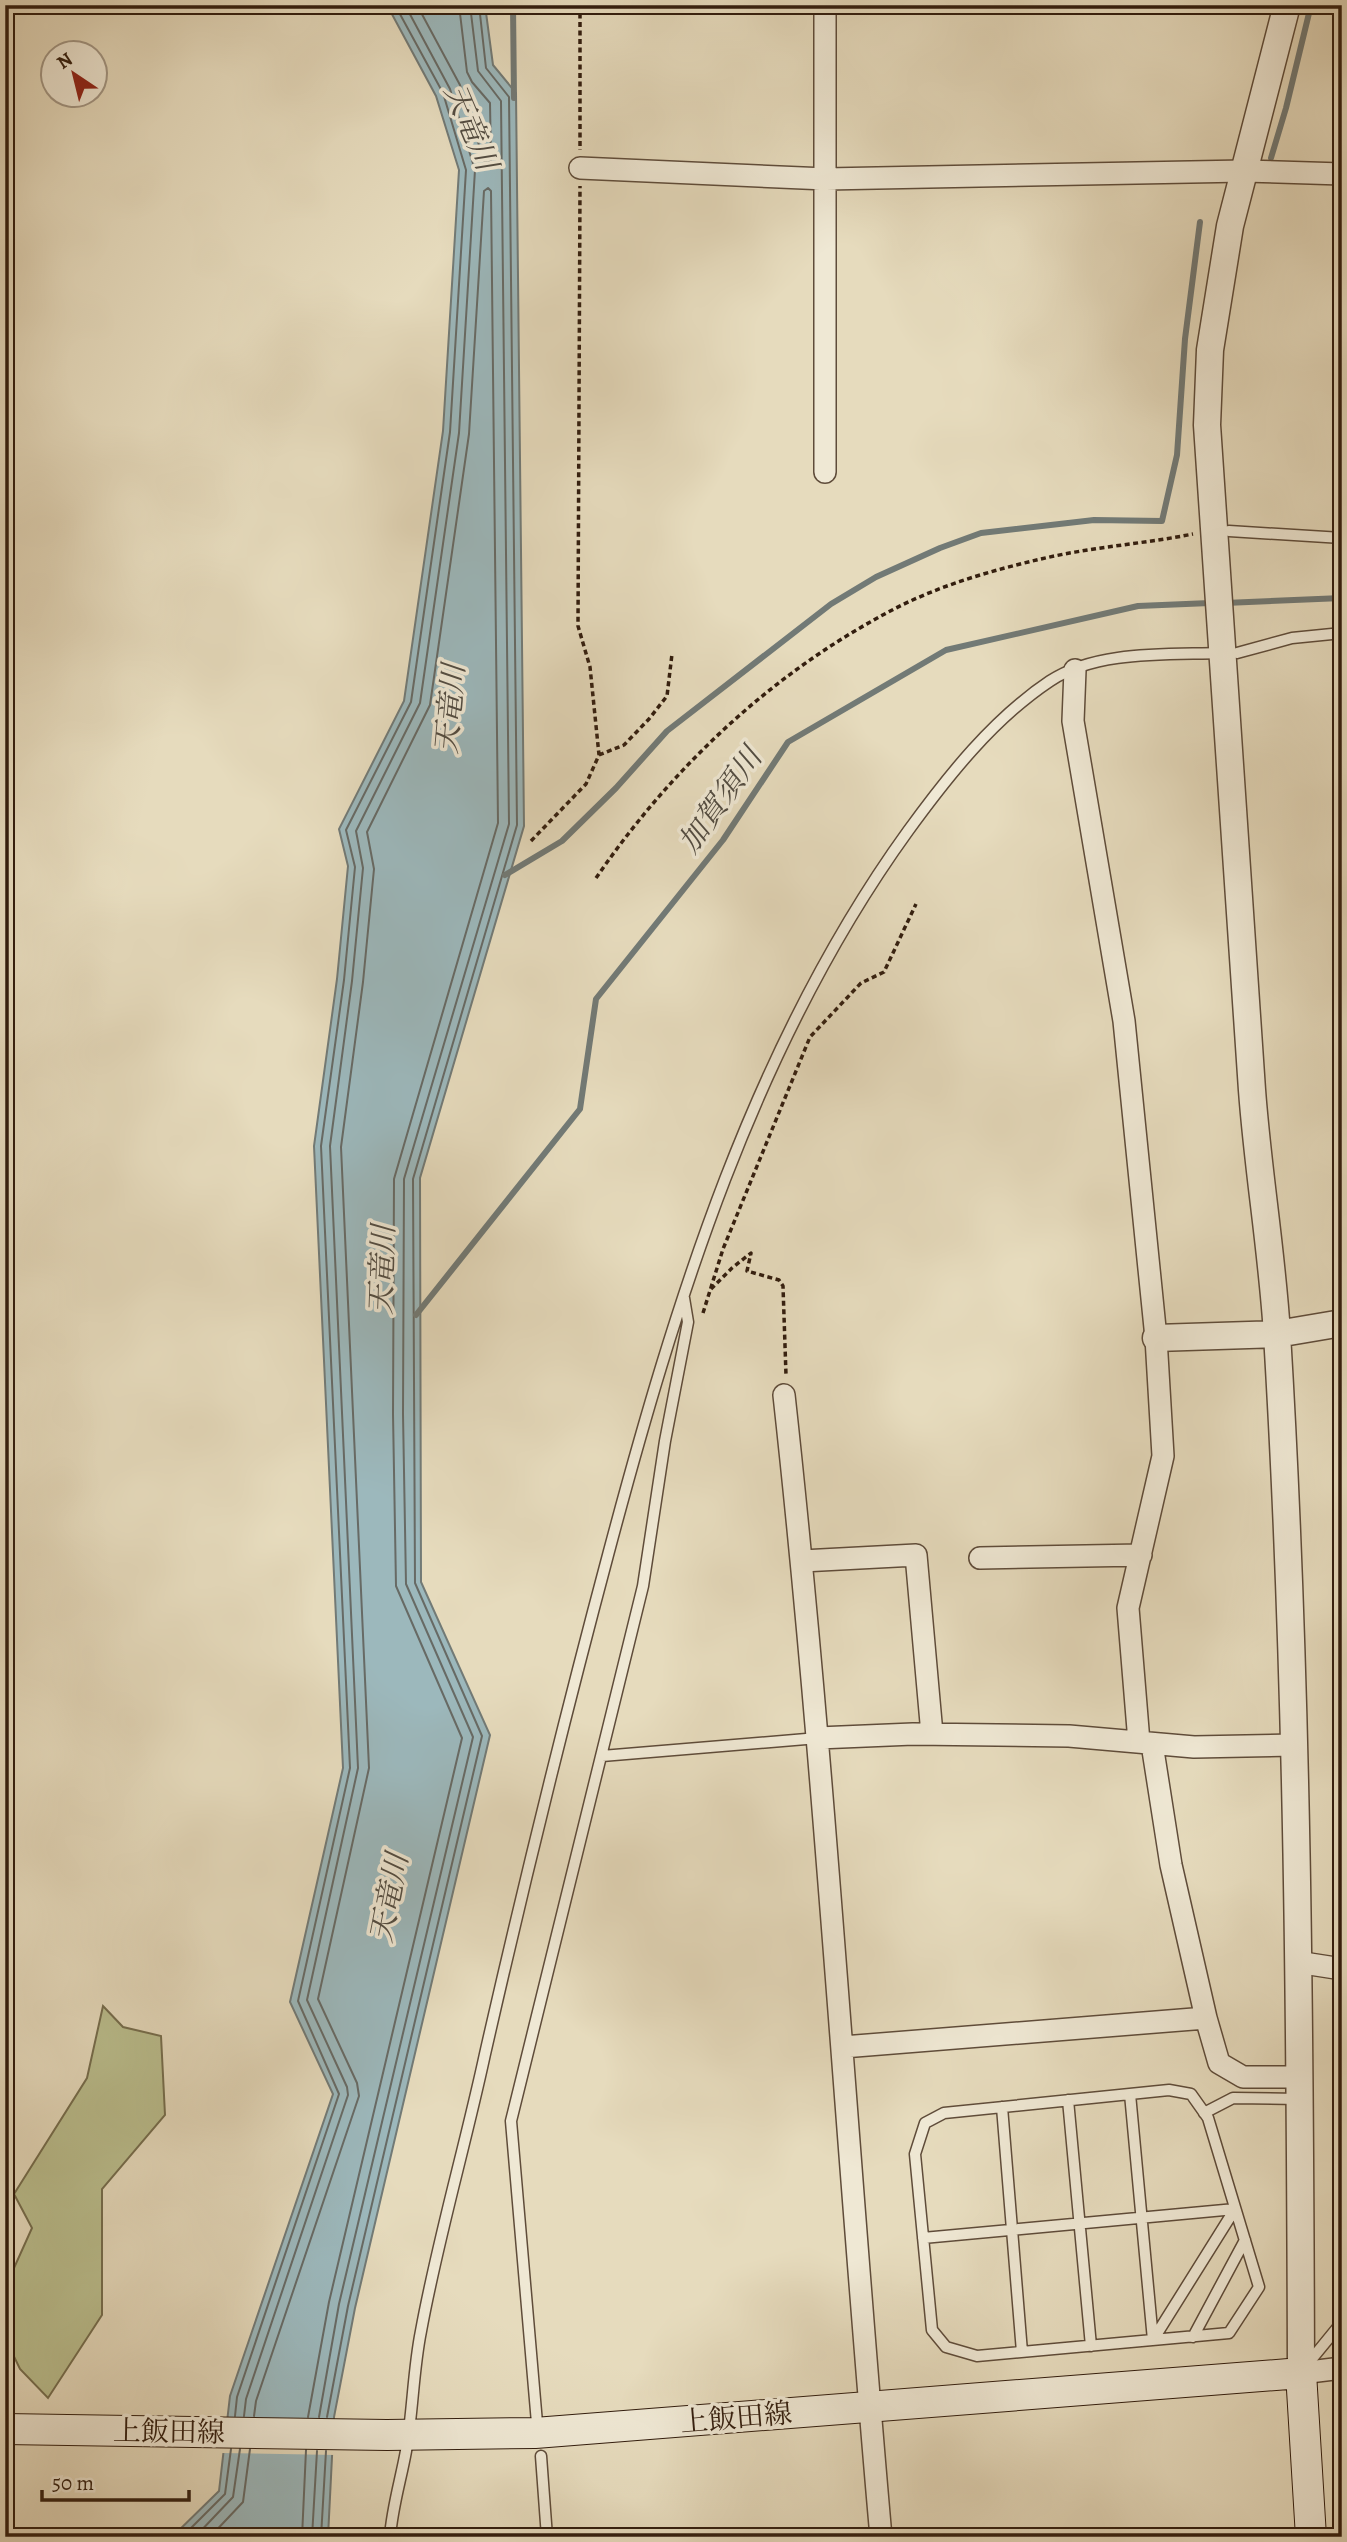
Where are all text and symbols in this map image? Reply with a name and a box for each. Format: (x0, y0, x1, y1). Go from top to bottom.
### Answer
north arrow (38, 38, 108, 108)
text: N (52, 46, 78, 76)
water label: 天竜川 (435, 78, 508, 179)
water label: 天竜川 (426, 659, 474, 756)
water label: 加賀須川 (669, 737, 773, 861)
water label: 天竜川 (360, 1221, 404, 1316)
water label: 天竜川 (361, 1847, 418, 1946)
street label: 上飯田線 (679, 2394, 793, 2442)
street label: 上飯田線 (113, 2412, 225, 2452)
scale bar (42, 2458, 189, 2502)
text: 50 m (52, 2469, 94, 2497)

